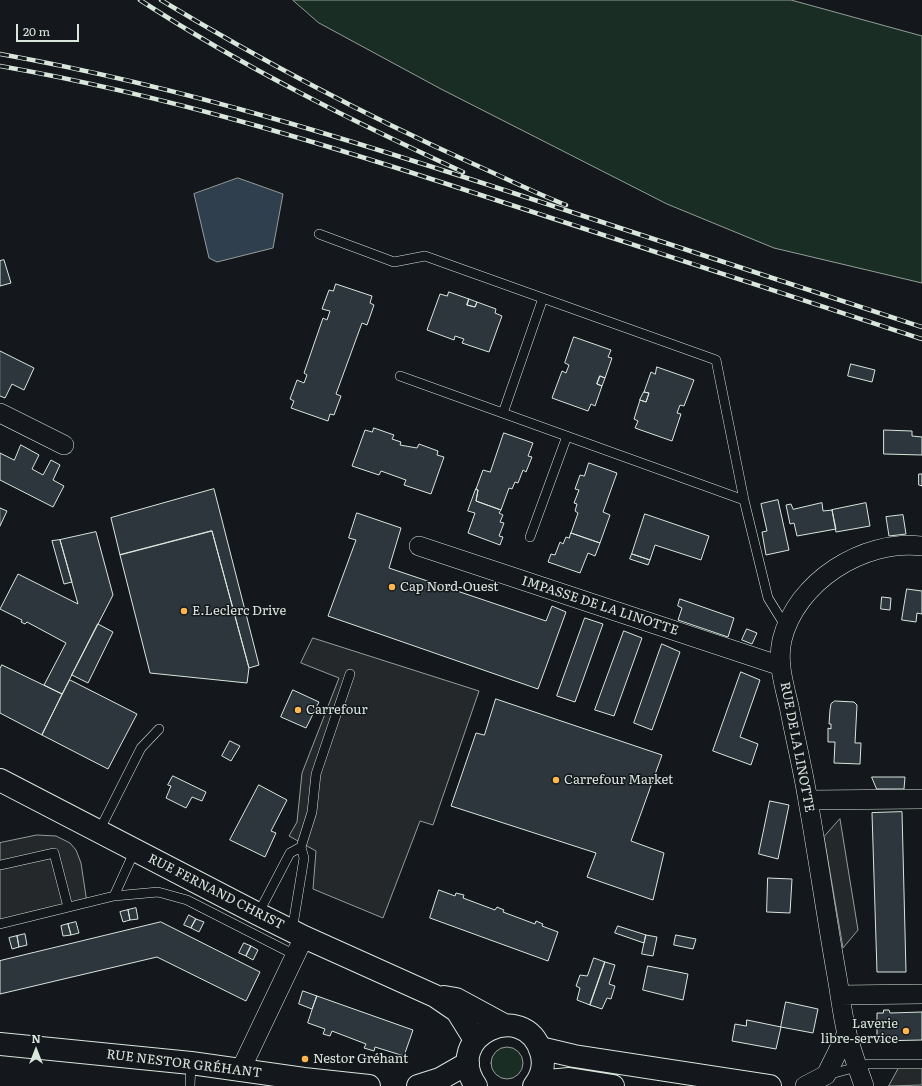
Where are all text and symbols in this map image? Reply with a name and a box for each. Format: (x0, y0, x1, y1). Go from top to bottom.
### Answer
scale bar (18, 16, 81, 42)
text: 20 m (23, 22, 50, 40)
street label: IMPASSE DE LA LINOTTE (520, 573, 680, 639)
place label: Cap Nord-Ouest (400, 579, 498, 595)
marker: Cap Nord-Ouest (387, 582, 397, 592)
place label: E.Leclerc Drive (192, 603, 286, 619)
marker: E.Leclerc Drive (179, 606, 189, 616)
street label: RUE DE LA LINOTTE (777, 680, 817, 814)
place label: Carrefour (306, 702, 368, 718)
marker: Carrefour (293, 705, 303, 715)
place label: Carrefour Market (564, 772, 673, 788)
marker: Carrefour Market (551, 775, 561, 785)
street label: RUE FERNAND CHRIST (145, 851, 287, 933)
place label: Laverie libre-service (821, 1016, 898, 1047)
marker: Laverie libre-service (901, 1026, 911, 1036)
north arrow (16, 1030, 56, 1070)
text: N (31, 1030, 41, 1046)
street label: RUE NESTOR GRÉHANT (105, 1047, 263, 1081)
place label: Nestor Gréhant (313, 1051, 408, 1067)
marker: Nestor Gréhant (300, 1054, 310, 1064)

